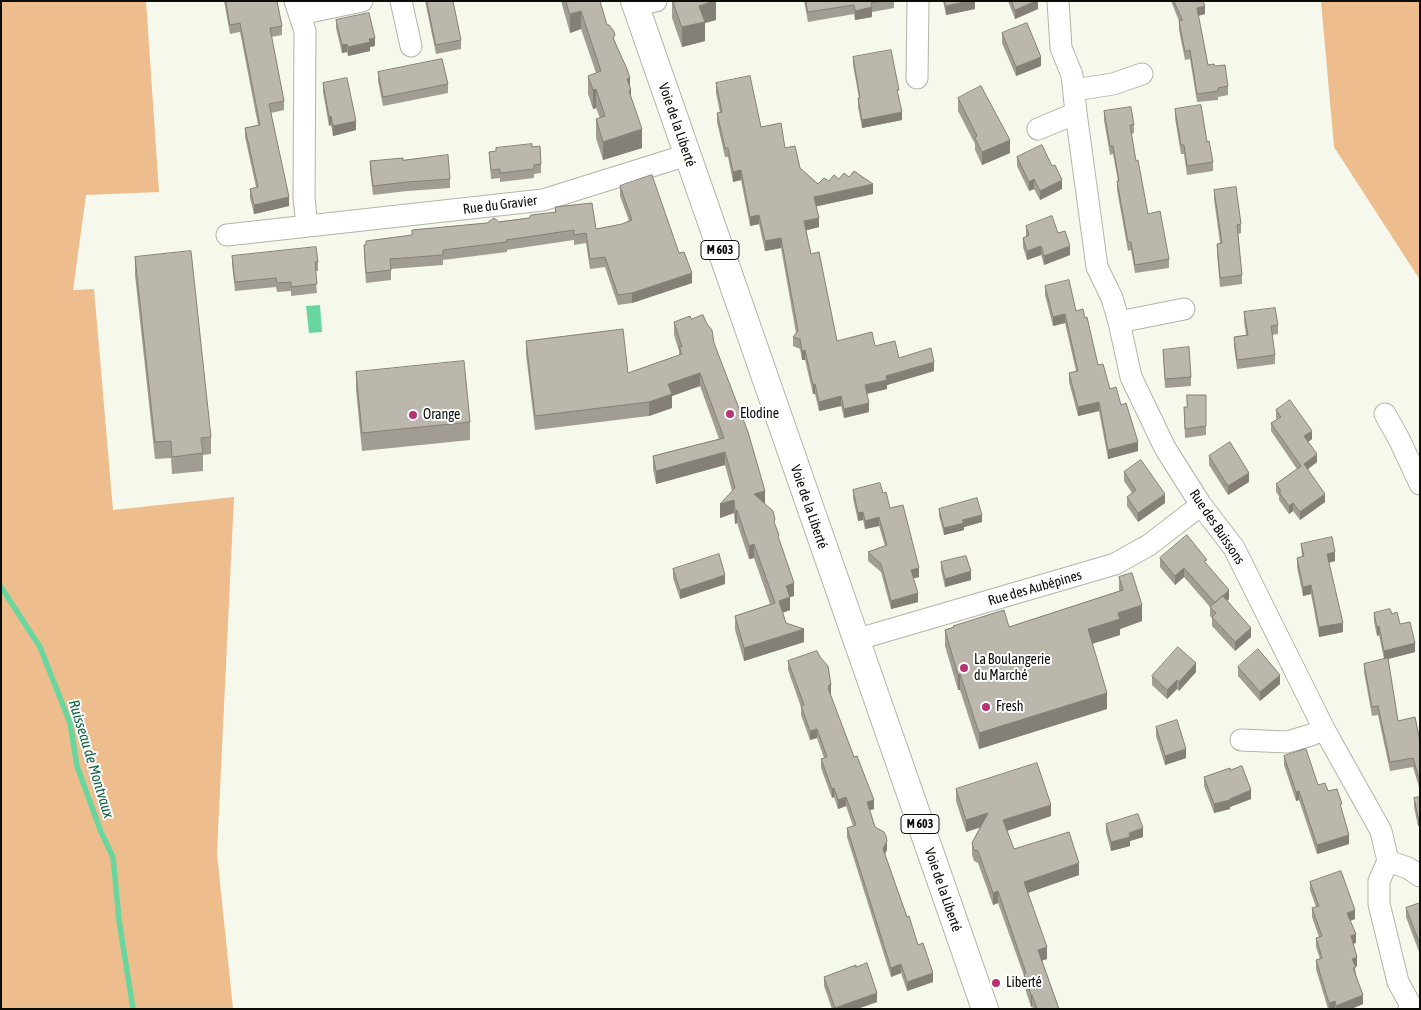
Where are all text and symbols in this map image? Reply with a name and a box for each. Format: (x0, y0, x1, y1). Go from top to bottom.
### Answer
street label: Voie de la Liberté (655, 81, 699, 169)
street label: Rue du Gravier (462, 192, 538, 218)
road number: M 603 (701, 240, 739, 260)
place label: Elodine (740, 406, 779, 422)
place label: Orange (423, 407, 460, 423)
marker: Elodine (724, 408, 736, 420)
marker: Orange (407, 409, 419, 421)
street label: Voie de la Liberté (787, 463, 831, 551)
street label: Rue des Buissons (1186, 486, 1248, 568)
street label: Rue des Aubépines (986, 567, 1084, 609)
place label: La Boulangerie du Marché (974, 652, 1051, 684)
marker: La Boulangerie du Marché (958, 662, 970, 674)
water label: Ruisseau de Montvaux (64, 698, 118, 820)
place label: Fresh (996, 699, 1024, 715)
marker: Fresh (980, 701, 992, 713)
road number: M 603 (901, 814, 939, 834)
street label: Voie de la Liberté (921, 846, 965, 934)
place label: Liberté (1006, 975, 1042, 991)
marker: Liberté (990, 977, 1002, 989)

